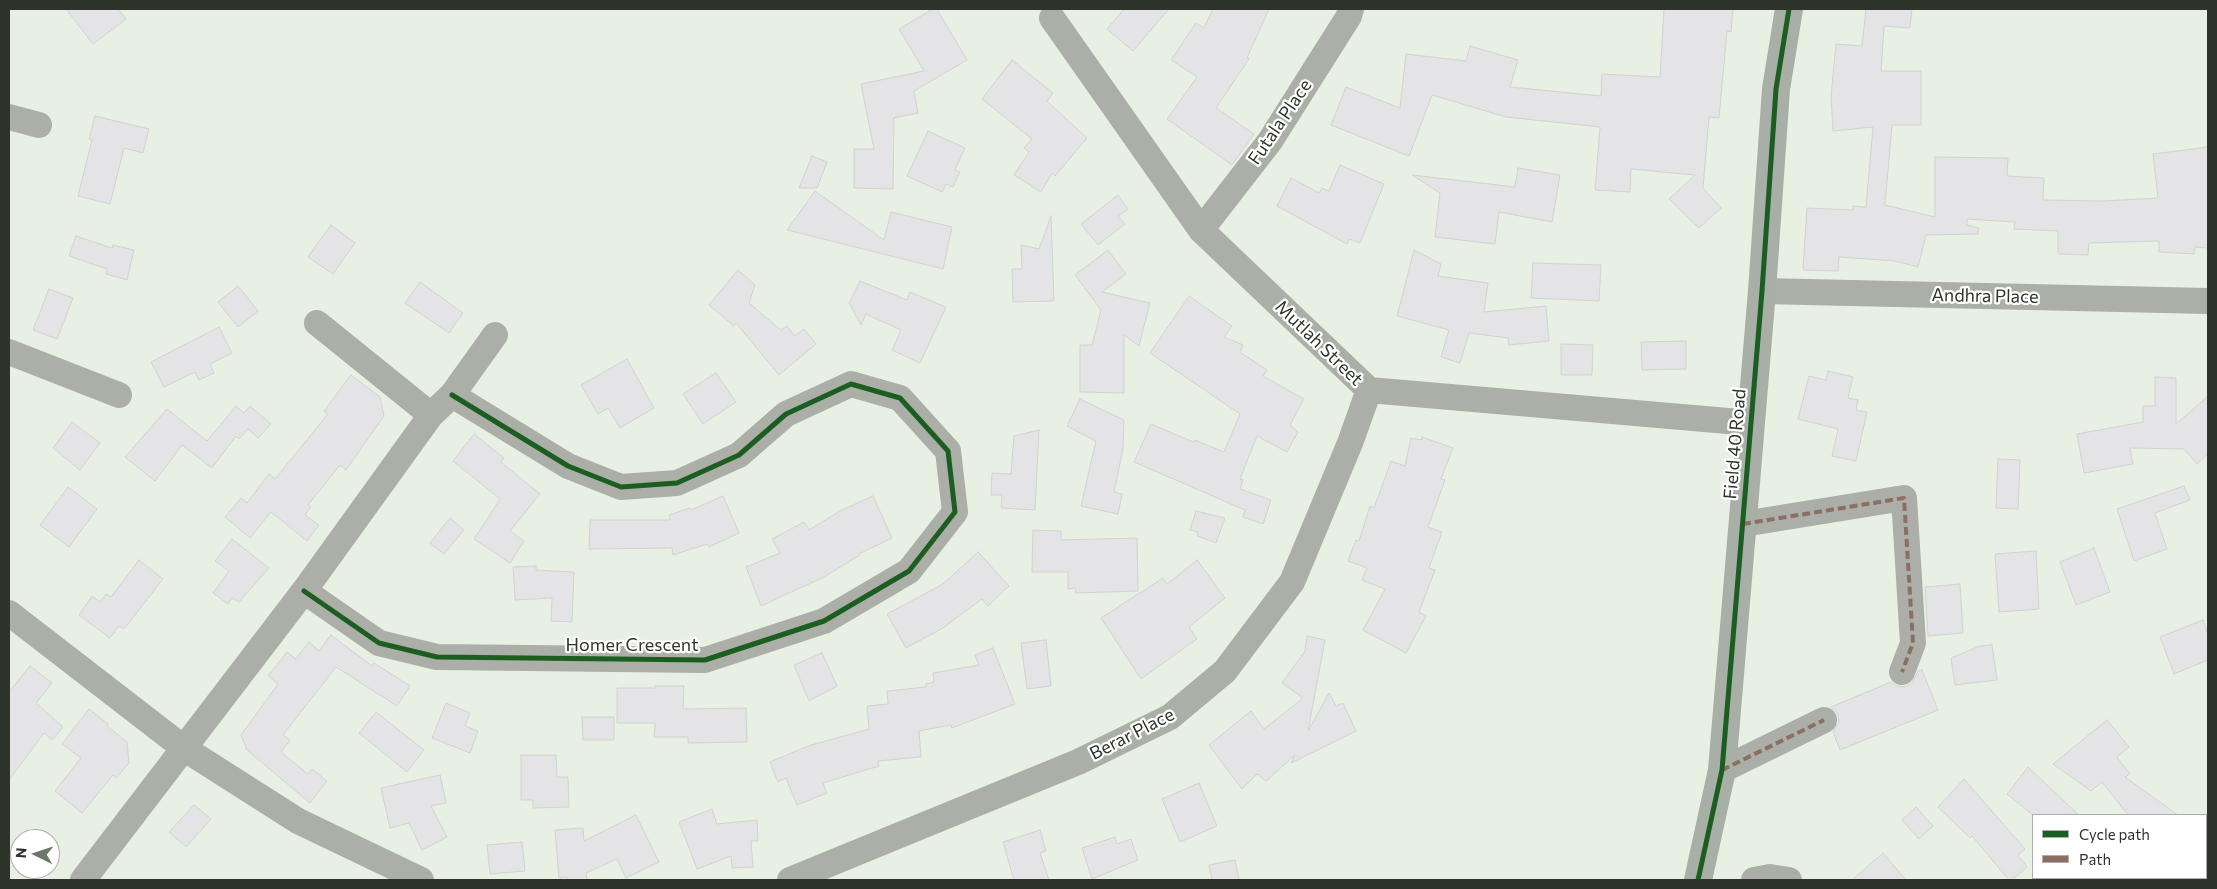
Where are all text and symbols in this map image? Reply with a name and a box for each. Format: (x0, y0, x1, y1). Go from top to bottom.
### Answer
street label: Futala Place (1244, 75, 1316, 169)
street label: Andhra Place (1931, 284, 2039, 308)
street label: Mutlah Street (1271, 296, 1367, 390)
street label: Field 40 Road (1719, 388, 1751, 500)
street label: Homer Crescent (565, 634, 699, 656)
street label: Berar Place (1086, 704, 1178, 764)
legend (2032, 814, 2207, 879)
text: Cycle path (2079, 825, 2150, 843)
north arrow (10, 829, 60, 879)
text: N (12, 847, 29, 859)
text: Path (2079, 850, 2111, 868)

